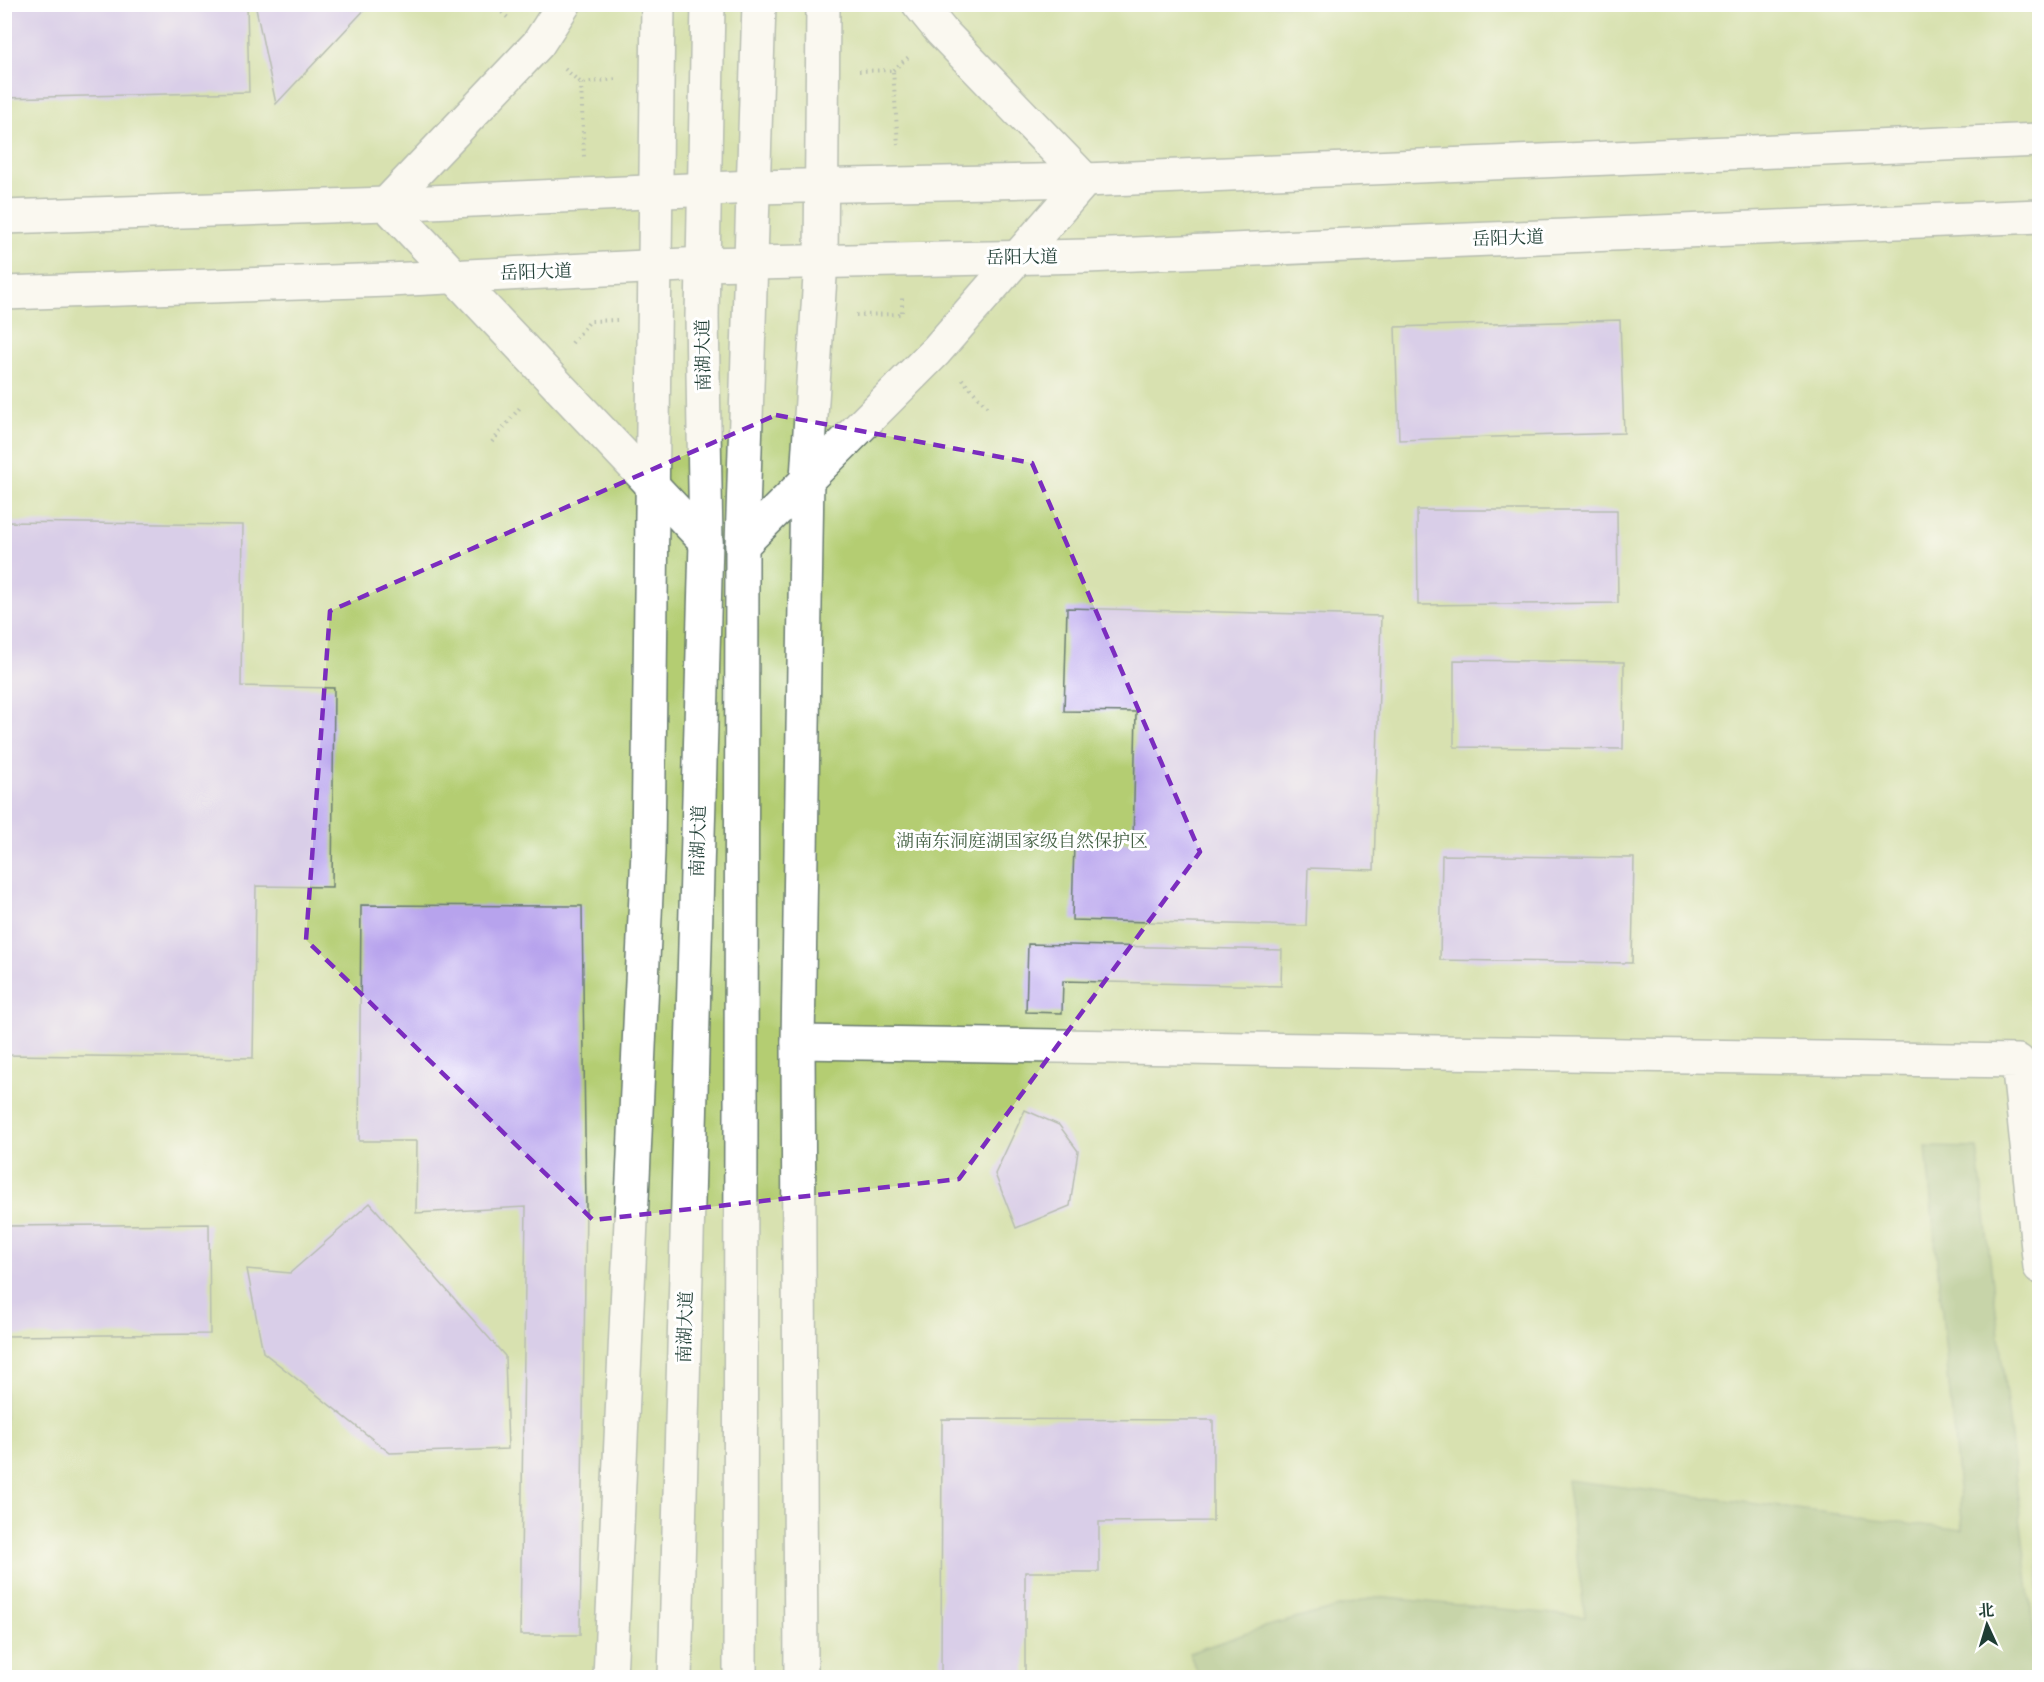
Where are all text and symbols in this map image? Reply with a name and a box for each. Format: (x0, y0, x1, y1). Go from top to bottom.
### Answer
street label: 岳阳大道 (1472, 226, 1544, 250)
street label: 岳阳大道 (986, 245, 1058, 269)
street label: 岳阳大道 (500, 260, 572, 284)
street label: 南湖大道 (691, 319, 715, 391)
street label: 南湖大道 (686, 805, 710, 877)
park label: 湖南东洞庭湖国家级自然保护区 (896, 830, 1148, 852)
street label: 南湖大道 (673, 1291, 697, 1363)
north arrow (1957, 1595, 2017, 1655)
text: 北 (1977, 1600, 1995, 1621)

